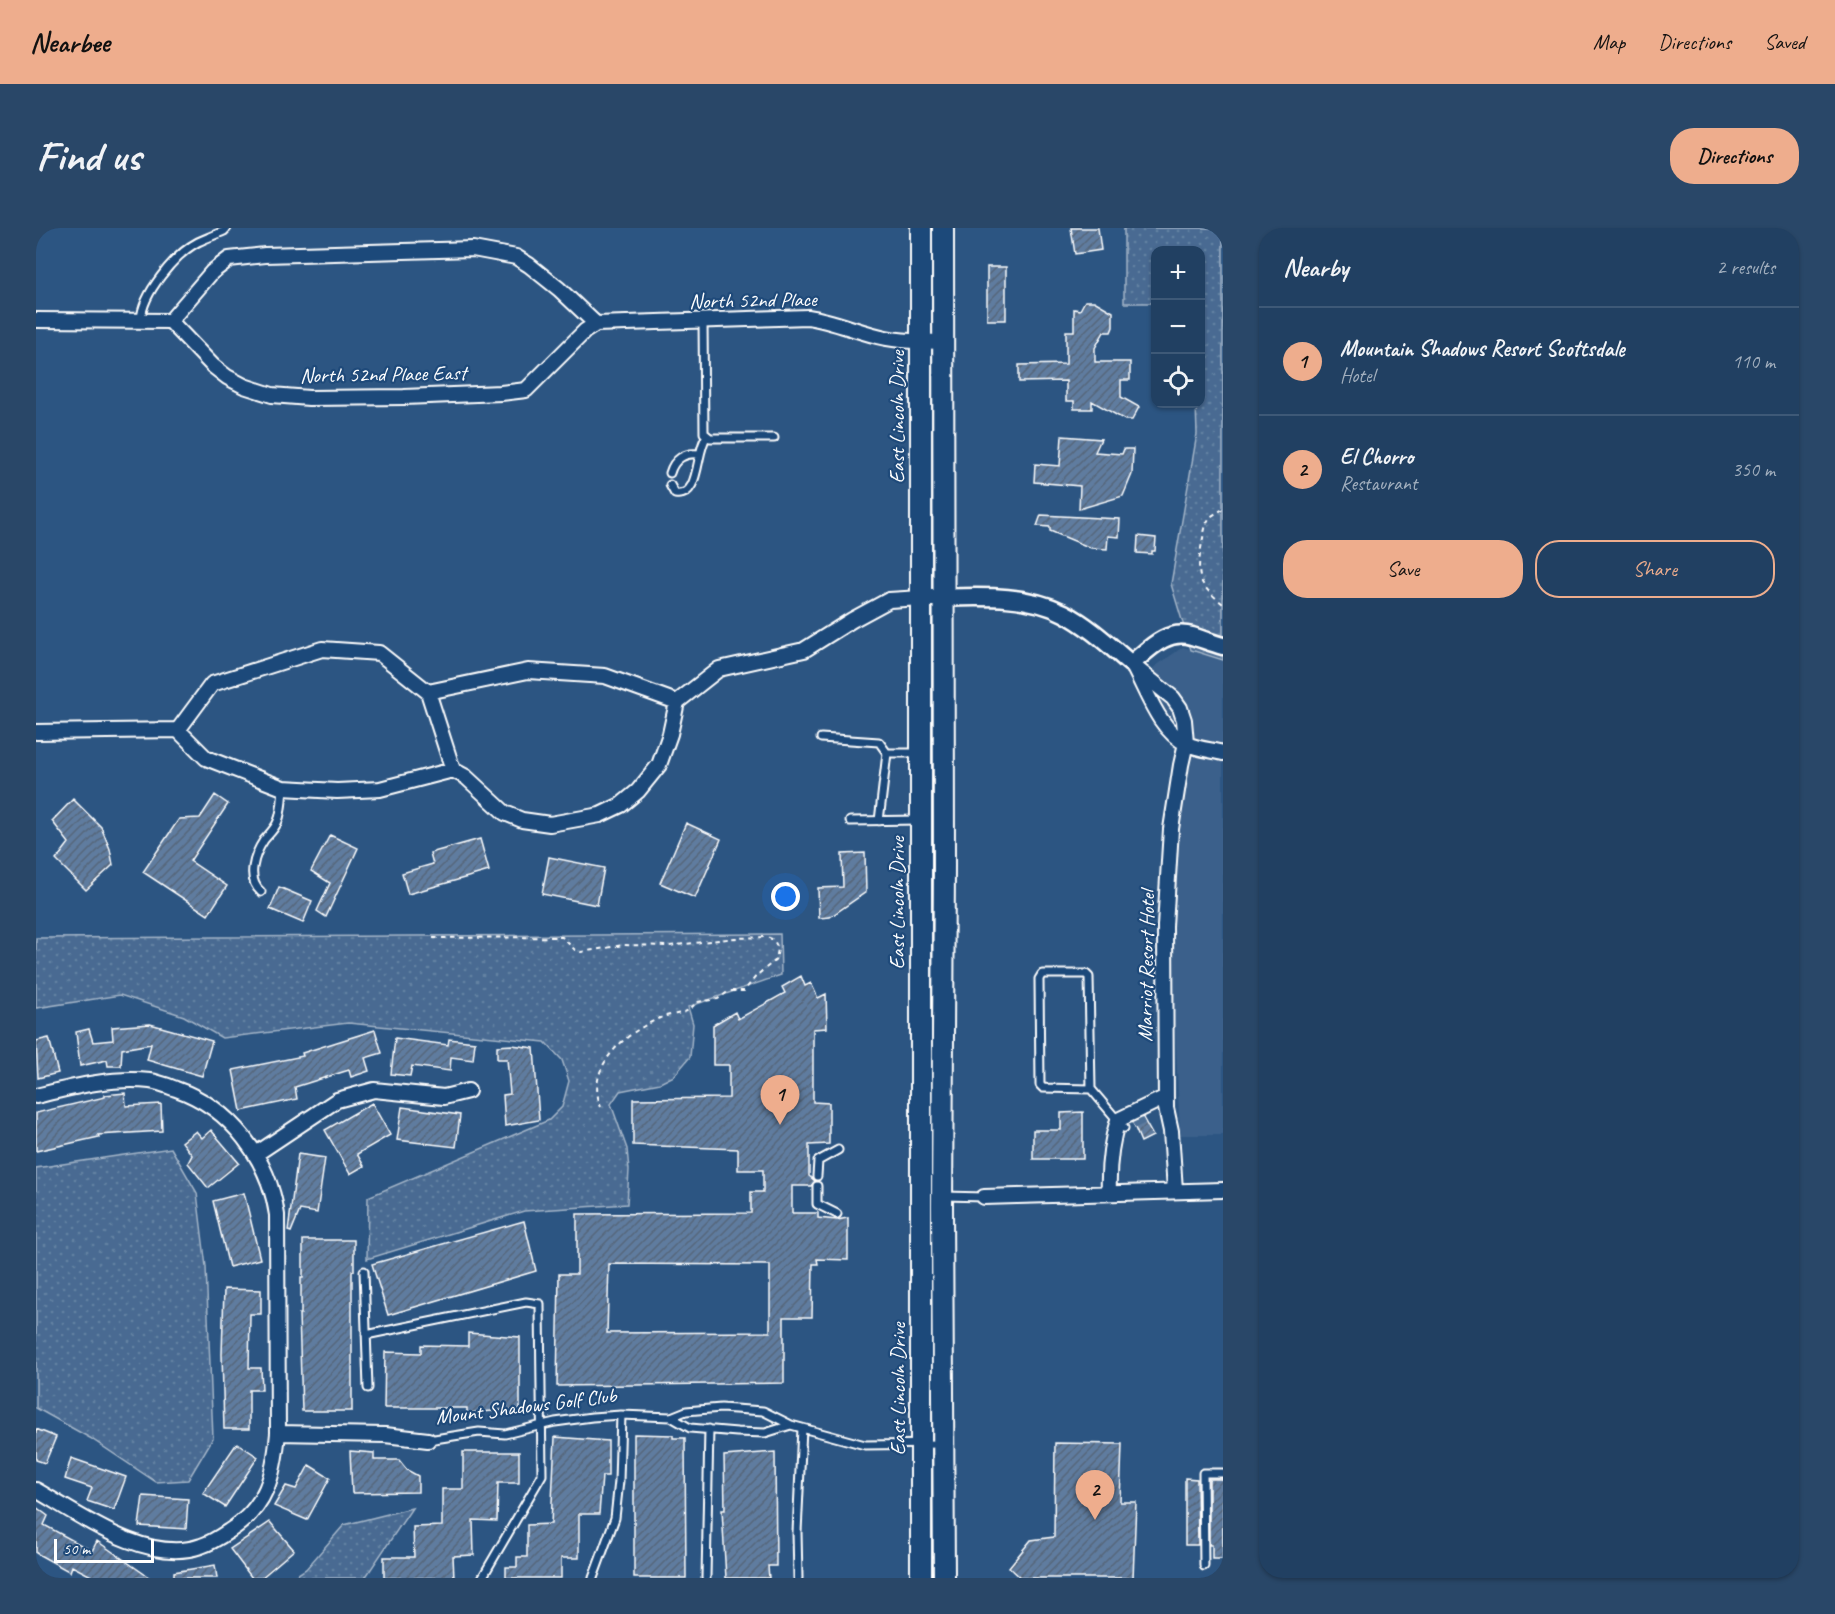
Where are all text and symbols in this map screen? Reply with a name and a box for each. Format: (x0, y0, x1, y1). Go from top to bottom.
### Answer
text: Nearbee (30, 25, 110, 60)
text: Map (1593, 29, 1625, 55)
text: Directions (1658, 29, 1731, 55)
text: Saved (1764, 29, 1805, 55)
button: Directions (1670, 128, 1799, 184)
text: Find us (36, 130, 141, 183)
map controls (1151, 246, 1205, 408)
button: + (1151, 246, 1205, 300)
text: Nearby (1283, 251, 1348, 284)
text: 2 results (1716, 255, 1775, 280)
street label: North 52nd Place (689, 286, 818, 314)
button: − (1151, 300, 1205, 354)
text: Mountain Shadows Resort Scottsdale (1340, 335, 1625, 363)
text: 1 (1298, 349, 1307, 374)
text: 110 m (1732, 349, 1775, 374)
street label: East Lincoln Drive (884, 350, 910, 483)
button: locate (1151, 354, 1205, 408)
street label: North 52nd Place East (300, 359, 469, 388)
text: Hotel (1340, 363, 1375, 388)
text: El Chorro (1340, 443, 1413, 471)
text: 2 (1298, 457, 1307, 482)
text: 350 m (1732, 457, 1775, 482)
text: Restaurant (1340, 471, 1417, 496)
button: Save (1283, 540, 1523, 598)
button: Share (1535, 540, 1775, 598)
street label: East Lincoln Drive (884, 836, 910, 969)
your location (771, 882, 800, 911)
street label: Marriot Resort Hotel (1132, 887, 1160, 1042)
pin: 1 (760, 1076, 800, 1125)
street label: East Lincoln Drive (885, 1322, 911, 1455)
street label: Mount Shadows Golf Club (434, 1382, 620, 1430)
pin: 2 (1076, 1470, 1114, 1520)
scale bar (54, 1536, 154, 1564)
text: 50 m (63, 1539, 90, 1559)

